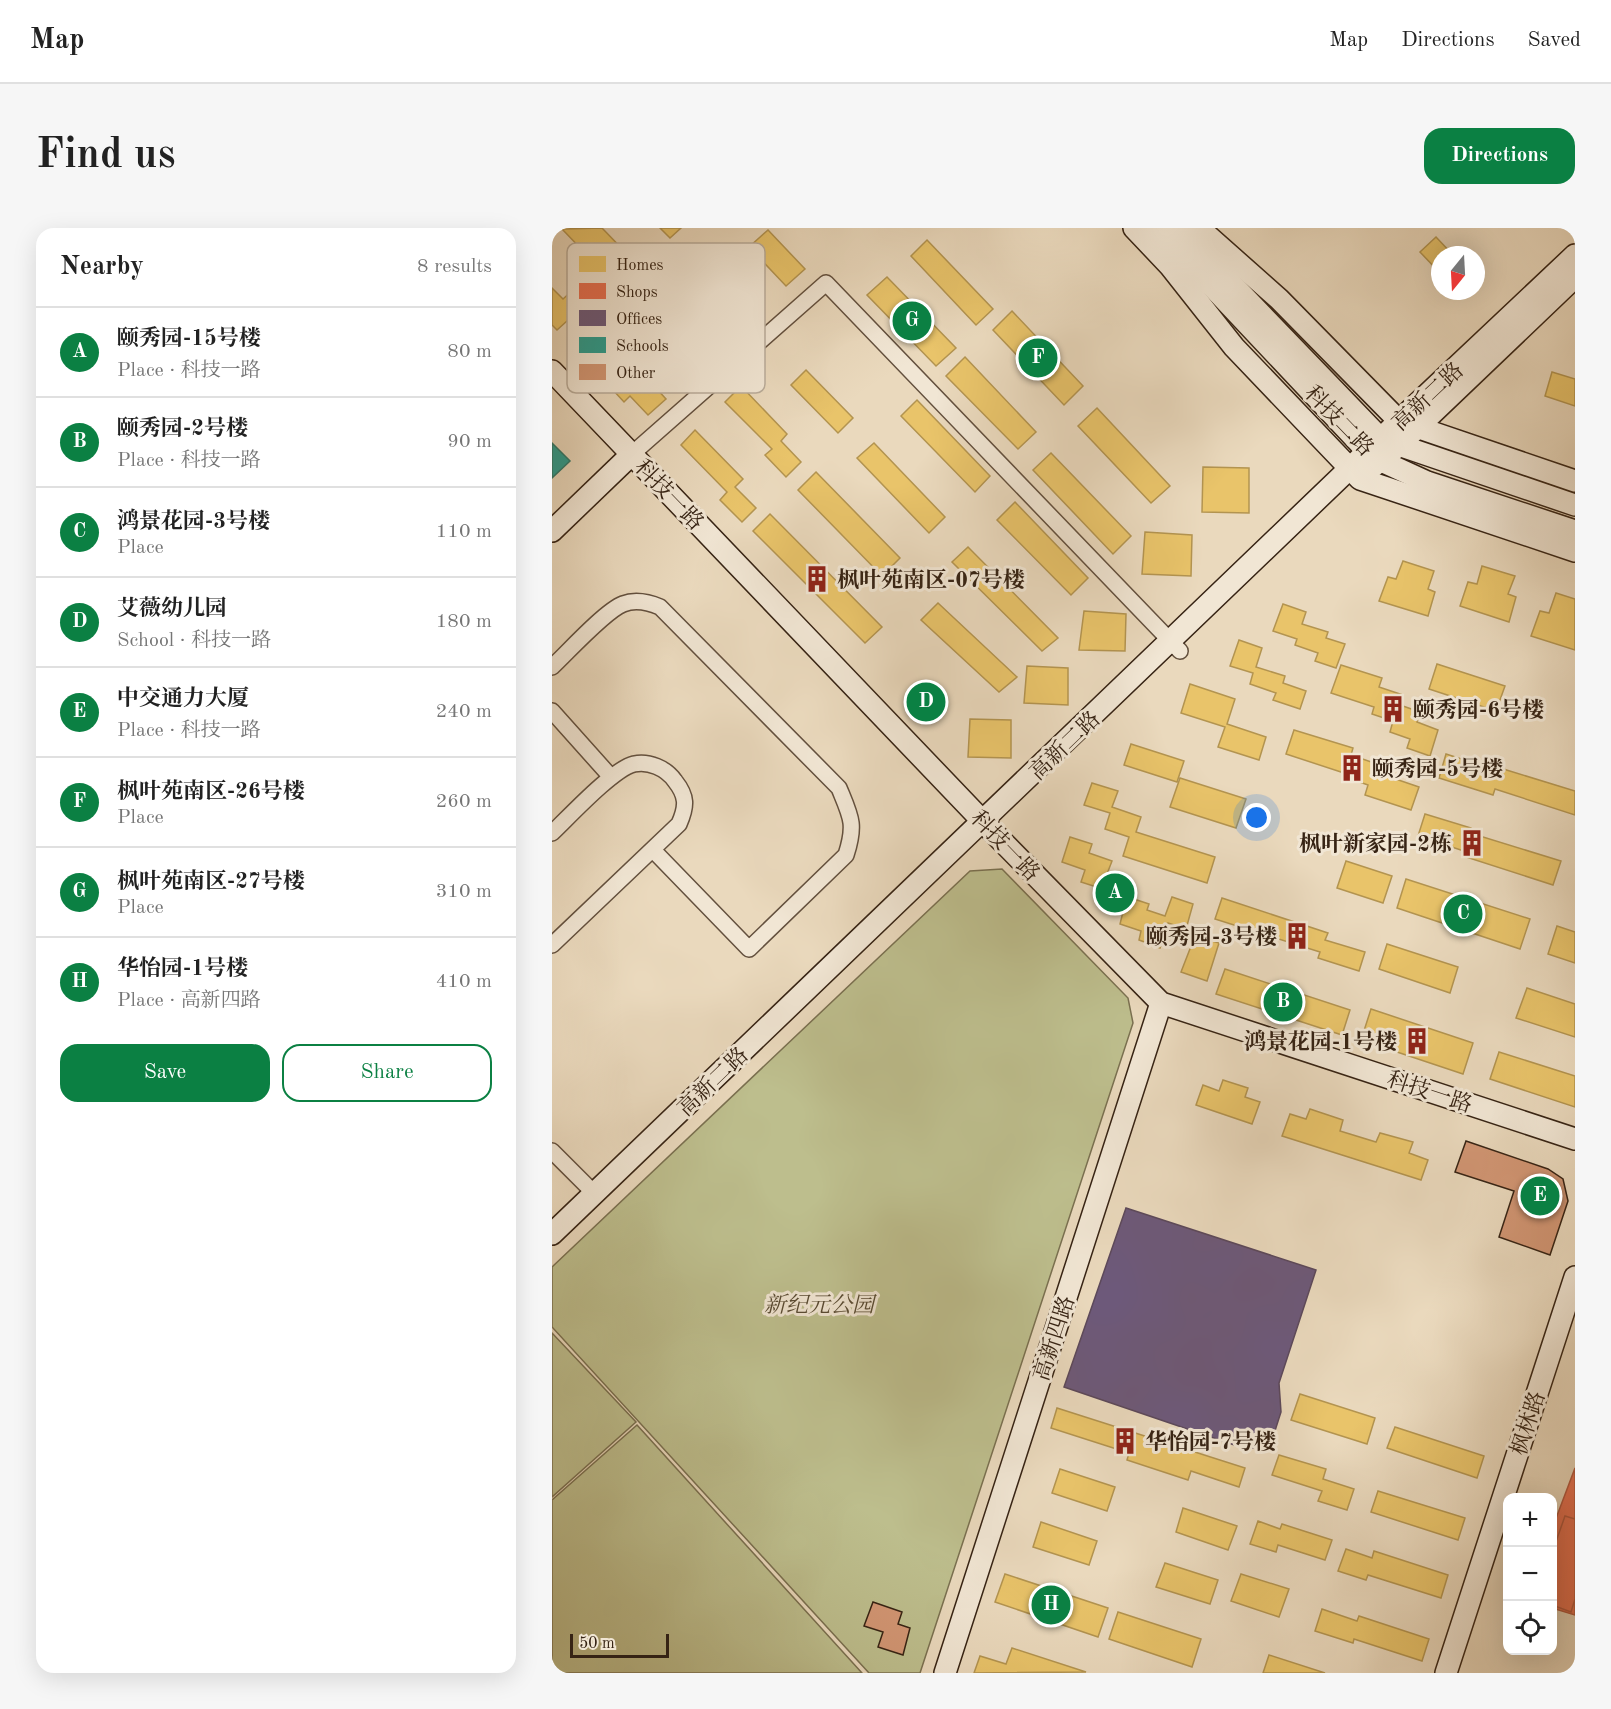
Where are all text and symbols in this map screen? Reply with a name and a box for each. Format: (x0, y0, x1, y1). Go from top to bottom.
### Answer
text: Map (30, 27, 84, 55)
text: Map (1329, 30, 1368, 51)
text: Directions (1401, 30, 1495, 51)
text: Saved (1528, 30, 1581, 51)
button: Directions (1424, 128, 1575, 184)
text: Find us (36, 135, 175, 177)
legend (567, 243, 765, 393)
north arrow (1431, 246, 1485, 300)
text: Nearby (60, 254, 144, 280)
text: 8 results (417, 257, 492, 277)
text: Homes (616, 258, 664, 274)
text: Shops (616, 285, 658, 301)
pin: G (892, 298, 932, 344)
text: Offices (616, 312, 662, 328)
text: 颐秀园-15号楼 (117, 328, 261, 350)
pin: F (1018, 336, 1058, 380)
text: Schools (616, 339, 669, 355)
text: A (72, 342, 87, 362)
text: 80 m (447, 342, 492, 362)
street label: 高新二路 (1387, 358, 1468, 436)
text: Place · 科技一路 (117, 361, 261, 381)
text: Other (616, 366, 656, 382)
street label: 科技二路 (1300, 381, 1378, 461)
text: 颐秀园-2号楼 (117, 418, 248, 440)
text: B (72, 432, 87, 452)
text: 90 m (447, 432, 492, 452)
text: Place · 科技一路 (117, 451, 261, 471)
street label: 科技一路 (630, 455, 708, 535)
text: 鸿景花园-3号楼 (117, 511, 270, 533)
text: C (73, 522, 86, 542)
text: 110 m (436, 522, 492, 542)
text: Place (117, 538, 164, 558)
building icon: 枫叶苑南区-07号楼 (802, 564, 832, 594)
place label: 枫叶苑南区-07号楼 (837, 568, 1025, 592)
text: 艾薇幼儿园 (117, 598, 227, 620)
text: D (72, 612, 87, 632)
text: 180 m (436, 612, 492, 632)
text: School · 科技一路 (117, 631, 271, 651)
pin: D (906, 680, 946, 724)
text: 中交通力大厦 (117, 688, 249, 710)
building icon: 颐秀园-6号楼 (1378, 694, 1408, 724)
place label: 颐秀园-6号楼 (1413, 698, 1544, 722)
text: E (73, 702, 86, 722)
text: 240 m (436, 702, 492, 722)
street label: 高新二路 (1025, 707, 1105, 785)
text: Place · 科技一路 (117, 721, 261, 741)
building icon: 颐秀园-5号楼 (1337, 753, 1367, 783)
place label: 颐秀园-5号楼 (1372, 757, 1503, 781)
text: 枫叶苑南区-26号楼 (117, 781, 305, 803)
text: F (73, 792, 86, 812)
text: 260 m (436, 792, 492, 812)
your location (1242, 803, 1271, 832)
street label: 科技一路 (966, 806, 1044, 886)
text: Place (117, 808, 164, 828)
building icon: 枫叶新家园-2栋 (1457, 828, 1487, 858)
place label: 枫叶新家园-2栋 (1299, 831, 1452, 856)
pin: A (1096, 870, 1134, 916)
text: 枫叶苑南区-27号楼 (117, 871, 305, 893)
text: G (72, 882, 87, 902)
text: 310 m (436, 882, 492, 902)
pin: C (1444, 892, 1482, 936)
text: Place (117, 898, 164, 918)
building icon: 颐秀园-3号楼 (1282, 921, 1312, 951)
place label: 颐秀园-3号楼 (1146, 925, 1277, 949)
text: 华怡园-1号楼 (117, 958, 248, 980)
text: H (71, 972, 88, 992)
text: 410 m (436, 972, 492, 992)
pin: B (1264, 980, 1302, 1024)
text: Place · 高新四路 (117, 991, 261, 1011)
building icon: 鸿景花园-1号楼 (1402, 1026, 1432, 1056)
place label: 鸿景花园-1号楼 (1244, 1029, 1397, 1054)
street label: 高新二路 (673, 1043, 753, 1121)
button: Save (60, 1044, 270, 1102)
button: Share (282, 1044, 492, 1102)
street label: 科技一路 (1384, 1067, 1475, 1117)
pin: E (1520, 1174, 1560, 1218)
park label: 新纪元公园 (764, 1293, 877, 1317)
street label: 高新四路 (1029, 1293, 1079, 1384)
street label: 枫林路 (1506, 1388, 1550, 1458)
building icon: 华怡园-7号楼 (1110, 1426, 1140, 1456)
place label: 华怡园-7号楼 (1145, 1430, 1276, 1454)
map controls (1503, 1493, 1557, 1655)
button: + (1503, 1493, 1557, 1547)
button: − (1503, 1547, 1557, 1601)
pin: H (1032, 1582, 1070, 1628)
button: locate (1503, 1601, 1557, 1655)
scale bar (570, 1631, 669, 1658)
text: 50 m (579, 1636, 615, 1652)

